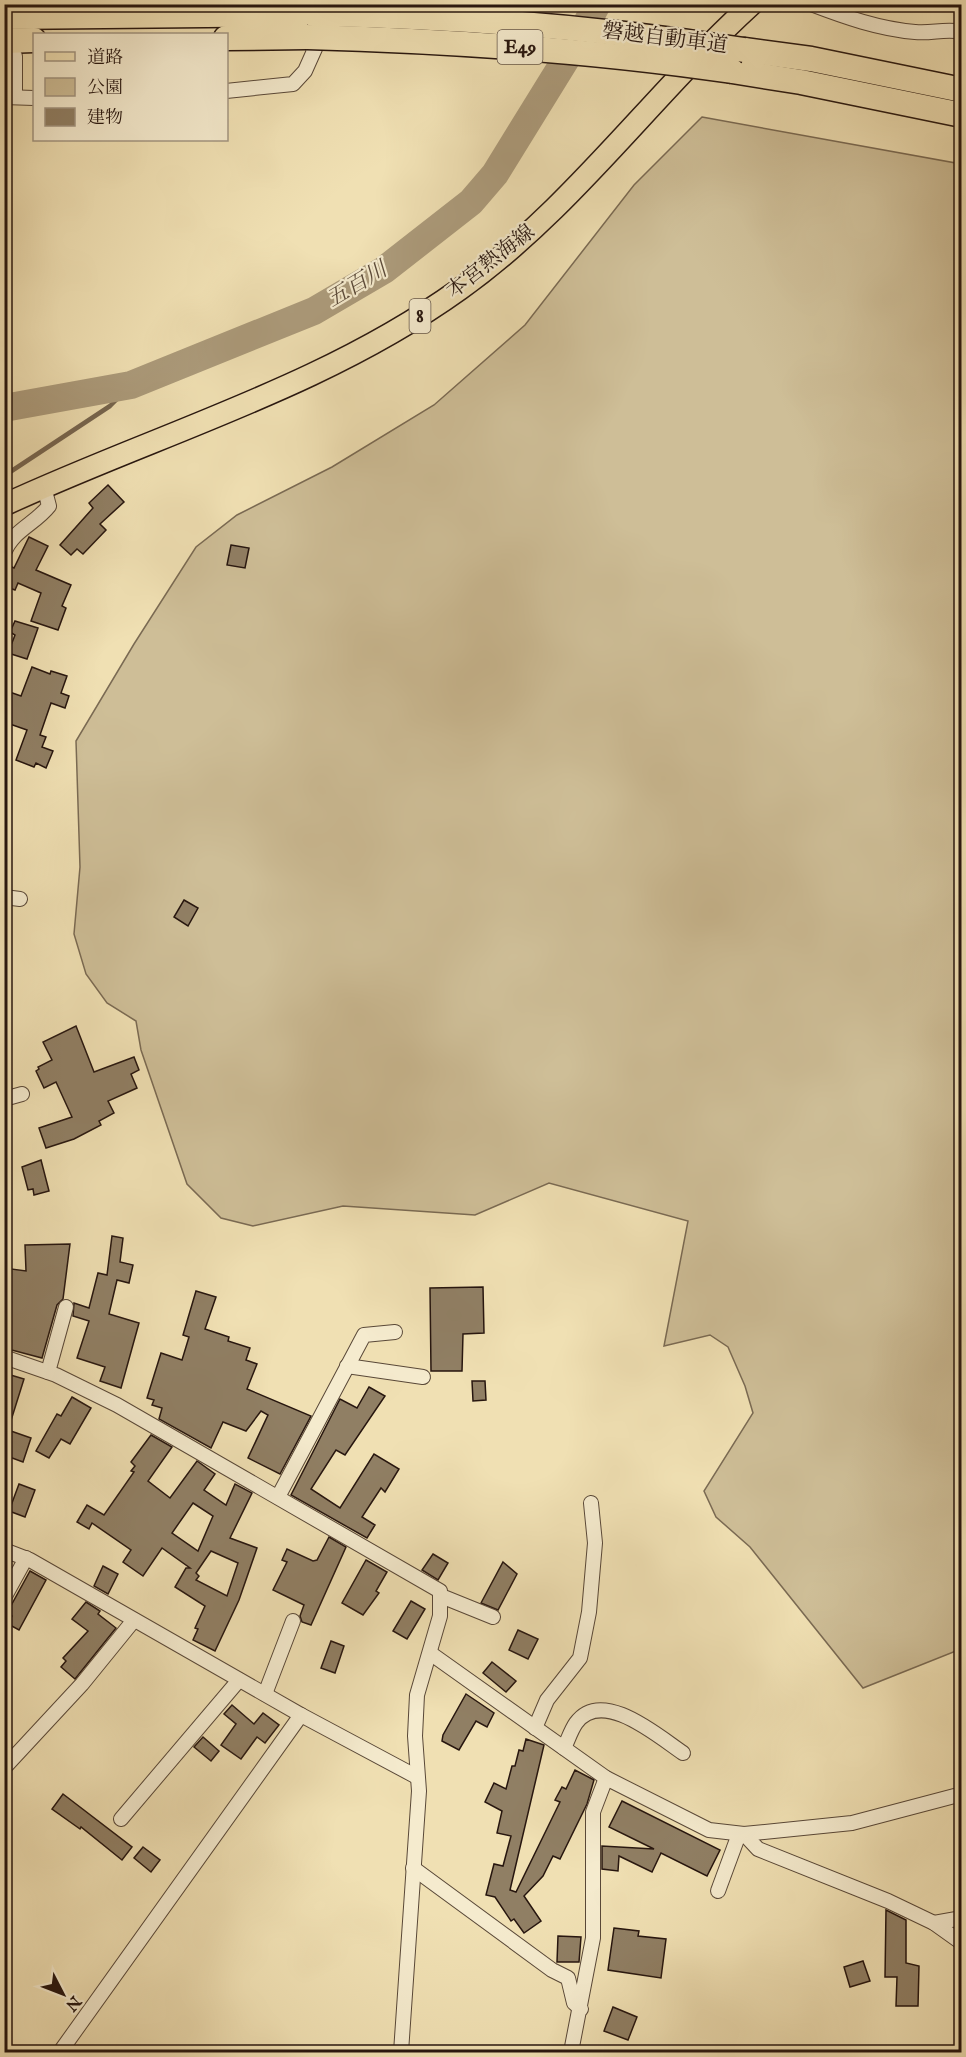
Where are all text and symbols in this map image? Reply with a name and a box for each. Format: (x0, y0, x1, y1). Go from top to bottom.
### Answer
street label: 磐越自動車道 (601, 18, 729, 60)
road number: E49 (498, 30, 542, 64)
legend (33, 33, 228, 141)
text: 道路 (87, 47, 123, 70)
text: 公園 (87, 77, 123, 100)
text: 建物 (87, 107, 123, 130)
street label: 本宮熱海線 (441, 219, 541, 305)
water label: 五百川 (321, 255, 394, 314)
road number: 8 (410, 299, 430, 333)
north arrow (33, 1964, 93, 2024)
text: N (60, 1990, 85, 2015)

